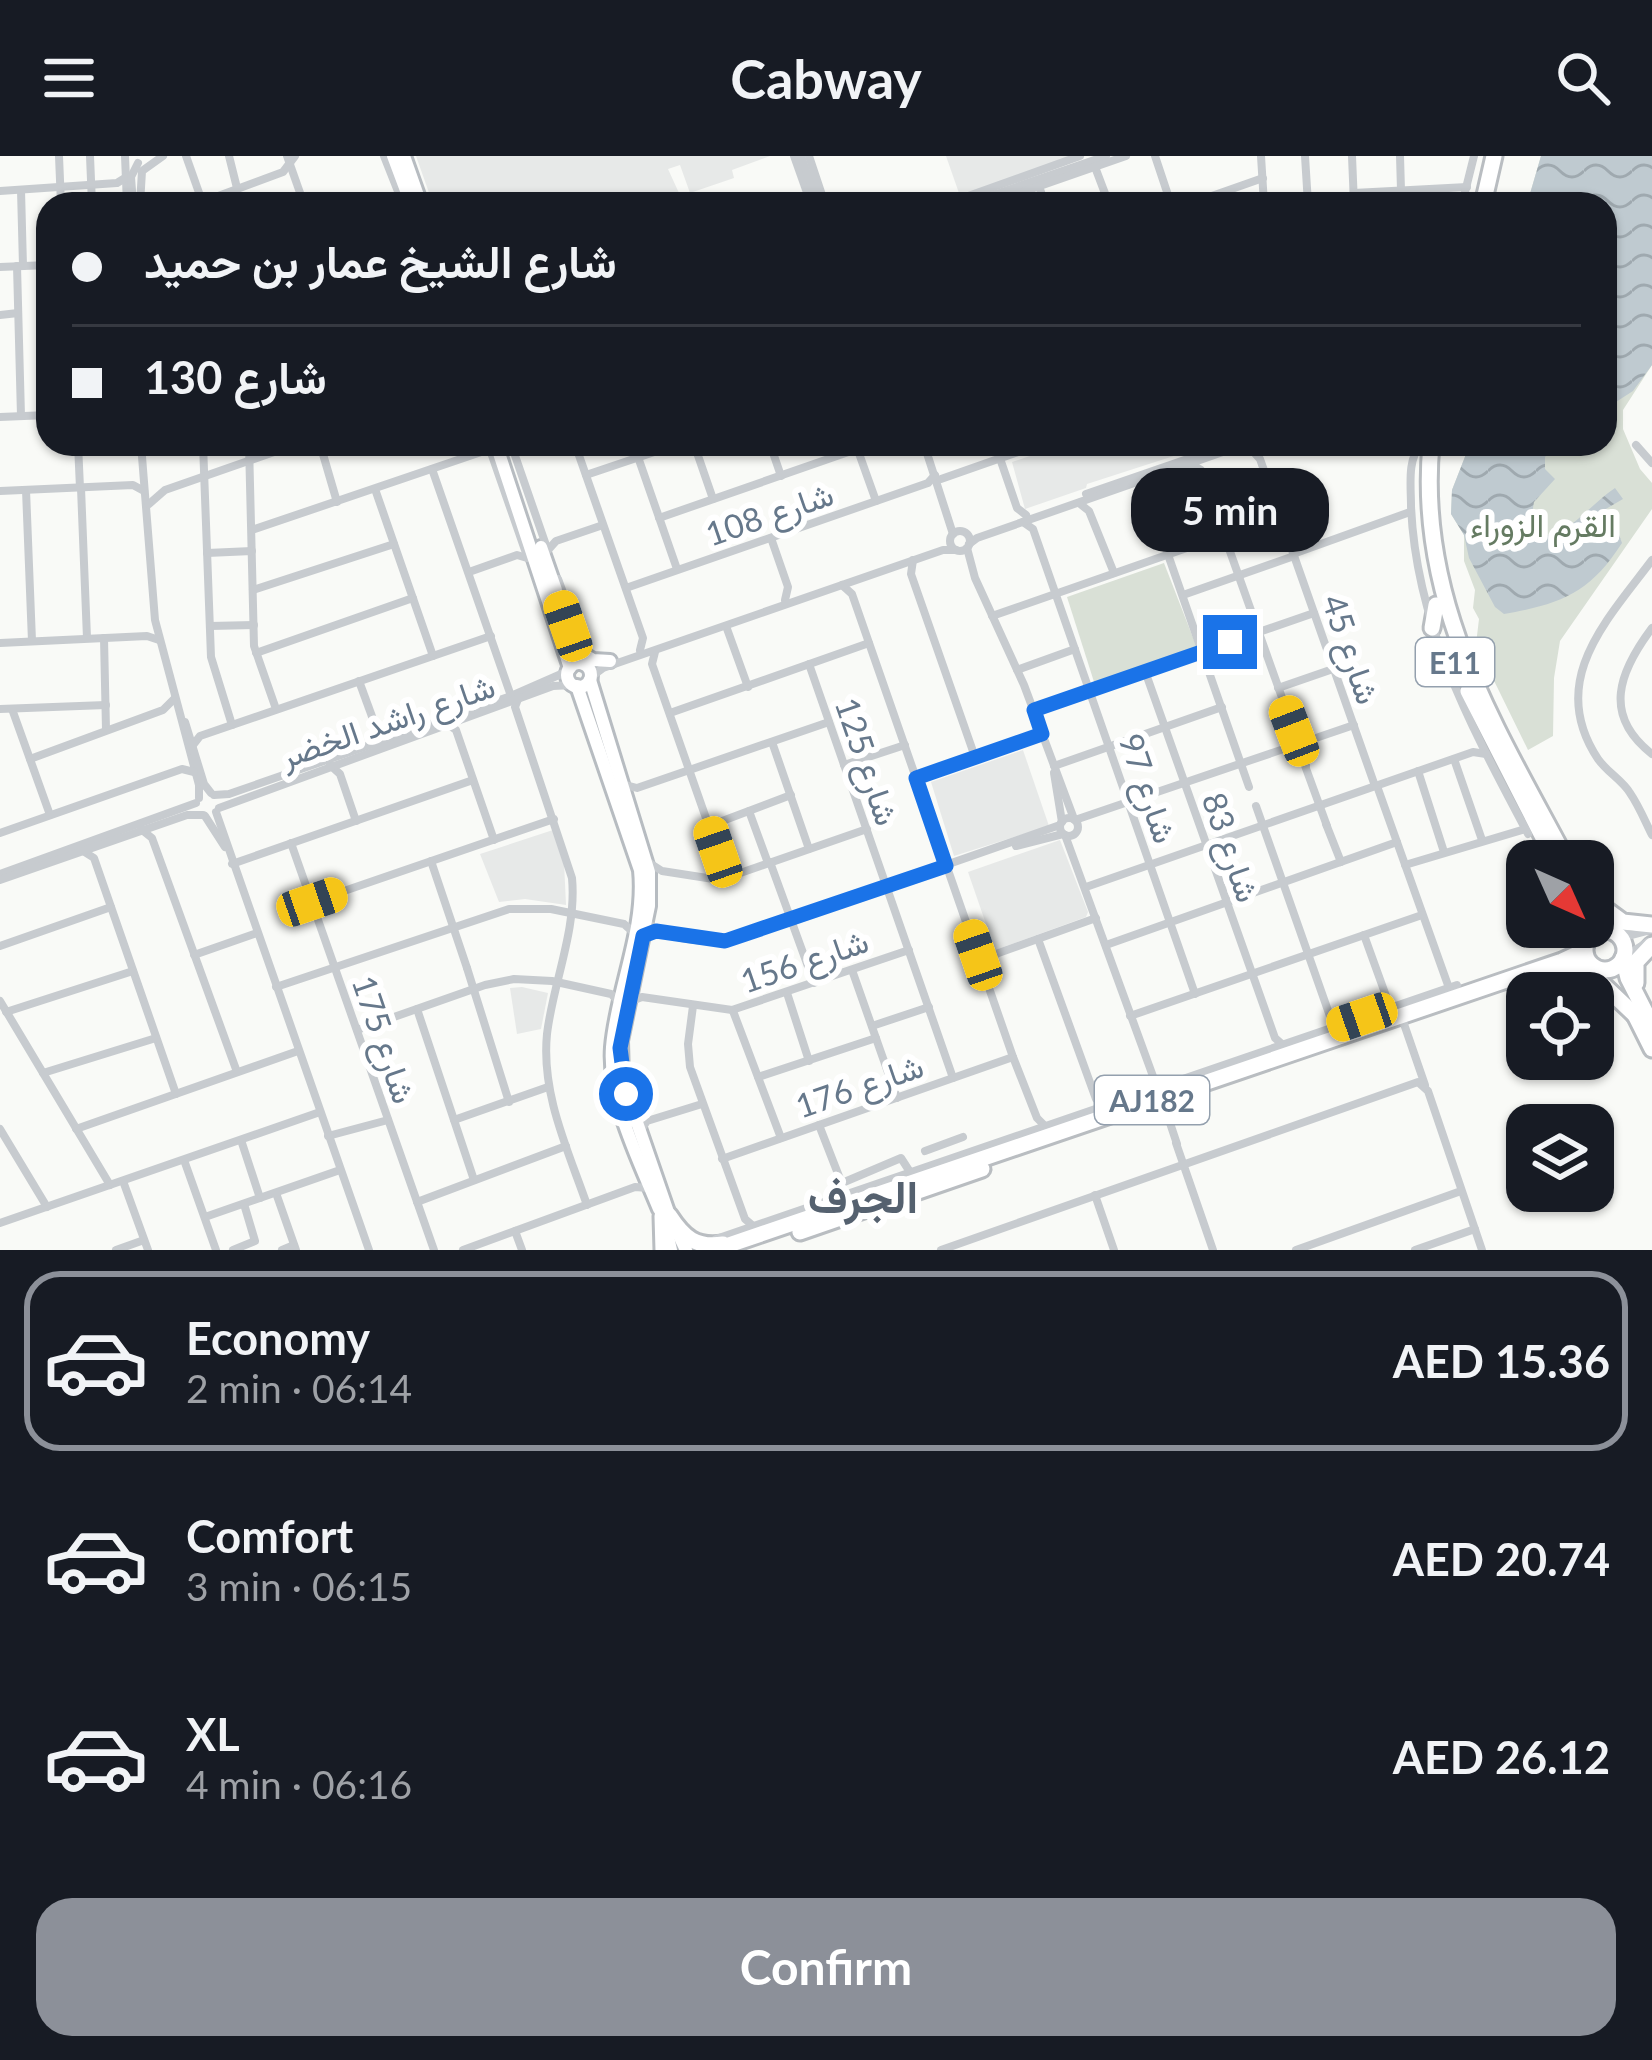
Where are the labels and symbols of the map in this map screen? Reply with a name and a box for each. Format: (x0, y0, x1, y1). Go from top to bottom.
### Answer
callout: 5 min (1131, 468, 1329, 552)
street label: شارع 108 (700, 473, 839, 557)
park label: القرم الزوراء (1470, 504, 1616, 547)
car (539, 586, 597, 666)
street label: شارع 45 (1311, 589, 1389, 710)
route end (1203, 615, 1257, 669)
road number: E11 (1416, 638, 1494, 686)
street label: شارع راشد الخضر (273, 665, 501, 780)
car (1264, 691, 1324, 771)
street label: شارع 125 (824, 692, 908, 831)
street label: شارع 97 (1108, 728, 1186, 849)
street label: شارع 83 (1191, 787, 1269, 908)
car (689, 812, 747, 892)
north arrow (1506, 840, 1614, 948)
car (272, 873, 352, 931)
car (949, 915, 1007, 995)
street label: شارع 156 (735, 920, 874, 1004)
street label: شارع 175 (341, 970, 425, 1109)
car (1322, 988, 1402, 1046)
street label: شارع 176 (790, 1045, 929, 1129)
route start (599, 1067, 653, 1121)
road number: AJ182 (1095, 1076, 1209, 1124)
district label: الجرف (808, 1169, 918, 1225)

